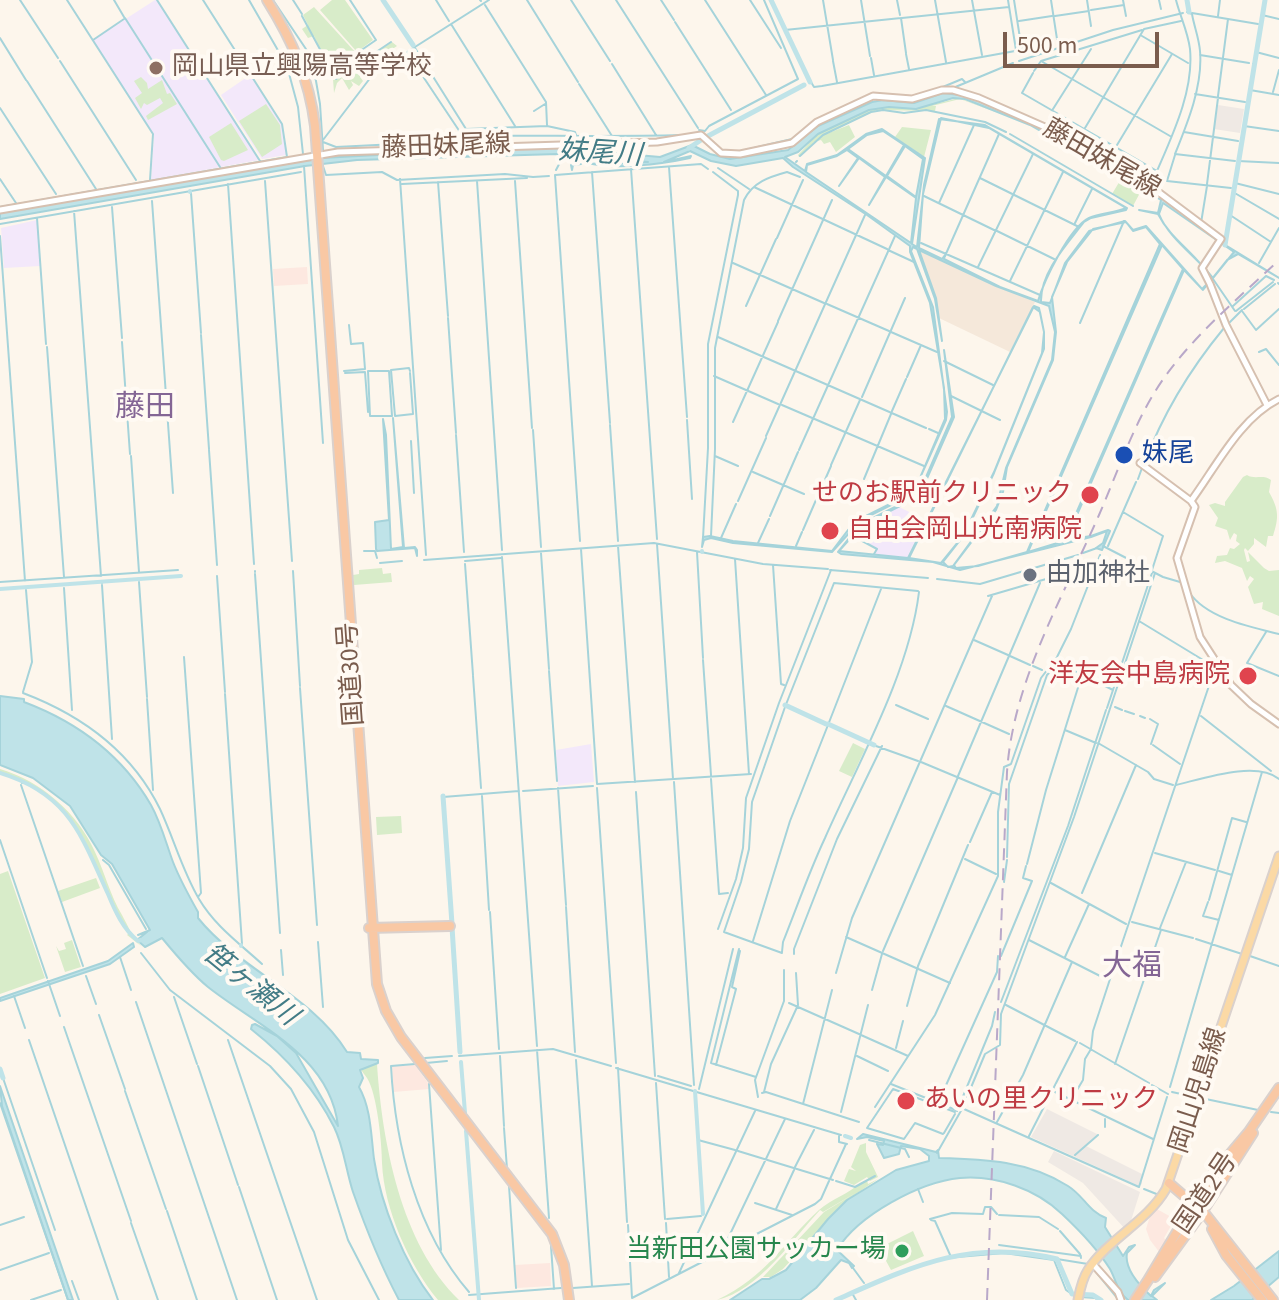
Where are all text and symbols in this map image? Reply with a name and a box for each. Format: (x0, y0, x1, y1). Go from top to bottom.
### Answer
scale bar (1007, 16, 1163, 66)
text: 500 m (1017, 28, 1077, 63)
place label: 岡山県立興陽高等学校 (172, 52, 432, 84)
marker: 岡山県立興陽高等学校 (147, 59, 165, 77)
street label: 藤田妹尾線 (1037, 114, 1165, 206)
street label: 藤田妹尾線 (380, 130, 512, 166)
water label: 妹尾川 (557, 135, 643, 175)
district label: 藤田 (115, 391, 175, 427)
place label: 妹尾 (1142, 439, 1194, 471)
marker: 妹尾 (1113, 444, 1135, 466)
place label: せのお駅前クリニック (812, 479, 1072, 511)
marker: せのお駅前クリニック (1079, 484, 1101, 506)
place label: 自由会岡山光南病院 (848, 515, 1082, 547)
marker: 自由会岡山光南病院 (819, 520, 841, 542)
place label: 由加神社 (1046, 559, 1150, 591)
marker: 由加神社 (1021, 566, 1039, 584)
street label: 国道30号 (334, 621, 372, 727)
place label: 洋友会中島病院 (1048, 660, 1230, 692)
marker: 洋友会中島病院 (1237, 665, 1259, 687)
water label: 笹ヶ瀬川 (195, 938, 303, 1034)
district label: 大福 (1102, 950, 1162, 986)
street label: 岡山児島線 (1165, 1024, 1235, 1158)
place label: あいの里クリニック (924, 1085, 1158, 1117)
marker: あいの里クリニック (895, 1090, 917, 1112)
street label: 国道2号 (1169, 1148, 1245, 1240)
place label: 当新田公園サッカー場 (626, 1235, 886, 1267)
marker: 当新田公園サッカー場 (893, 1242, 911, 1260)

